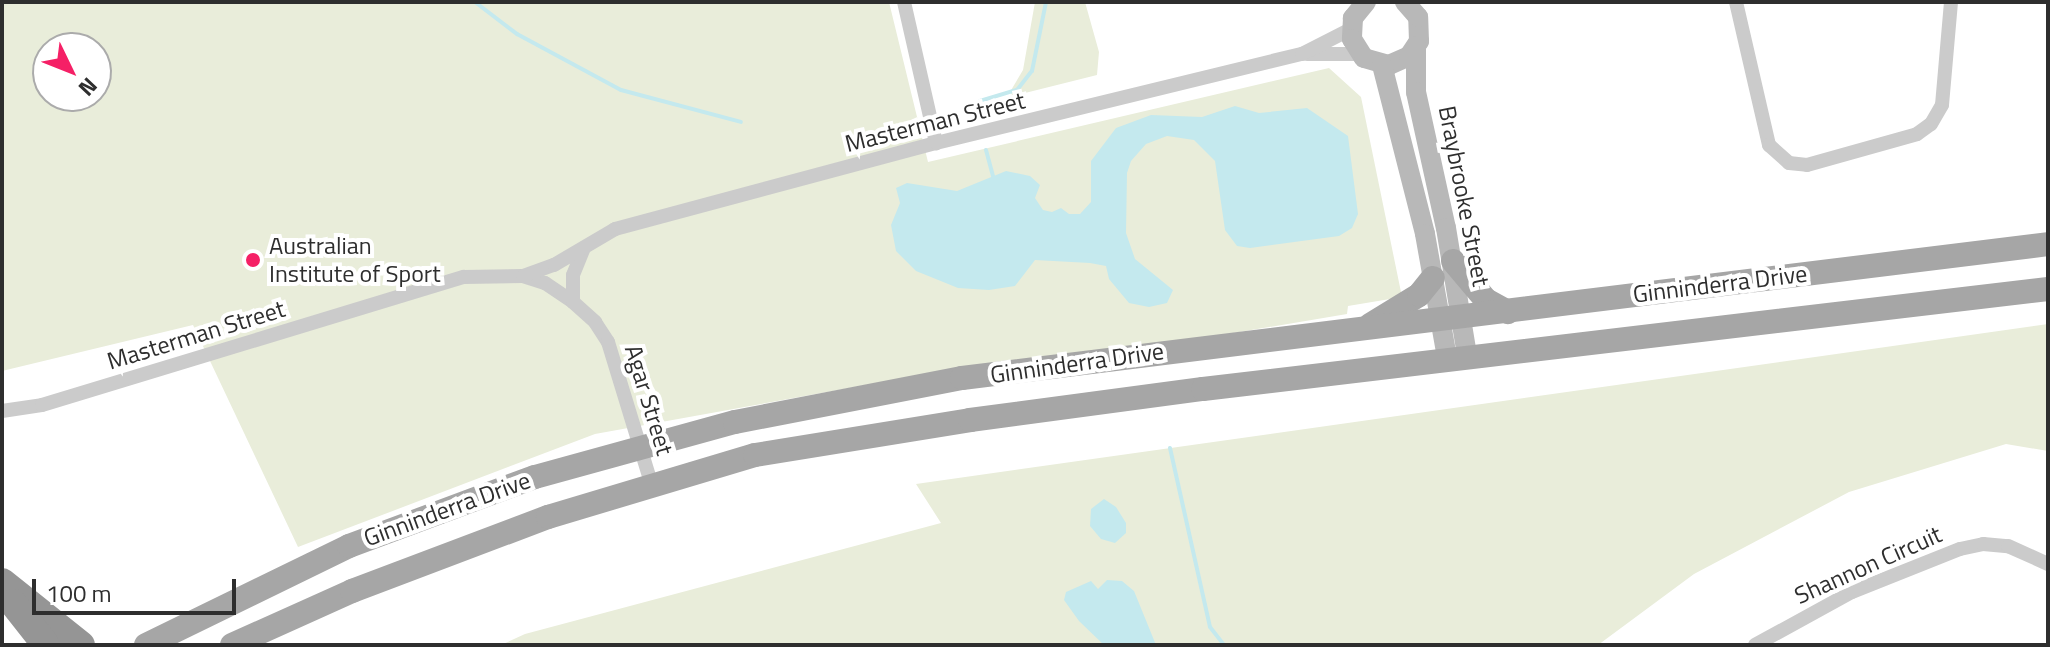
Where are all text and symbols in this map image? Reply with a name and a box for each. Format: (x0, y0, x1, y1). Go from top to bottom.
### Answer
north arrow (32, 32, 112, 112)
text: N (70, 70, 106, 104)
street label: Masterman Street (842, 86, 1028, 158)
street label: Braybrooke Street (1432, 103, 1496, 289)
place label: Australian Institute of Sport (269, 232, 441, 288)
marker: Australian Institute of Sport (244, 251, 262, 269)
street label: Ginninderra Drive (1631, 259, 1809, 309)
street label: Masterman Street (104, 294, 288, 376)
street label: Ginninderra Drive (988, 337, 1166, 389)
street label: Agar Street (619, 341, 679, 459)
street label: Ginninderra Drive (360, 466, 534, 552)
street label: Shannon Circuit (1790, 520, 1946, 610)
scale bar (36, 563, 240, 613)
text: 100 m (46, 575, 112, 611)

